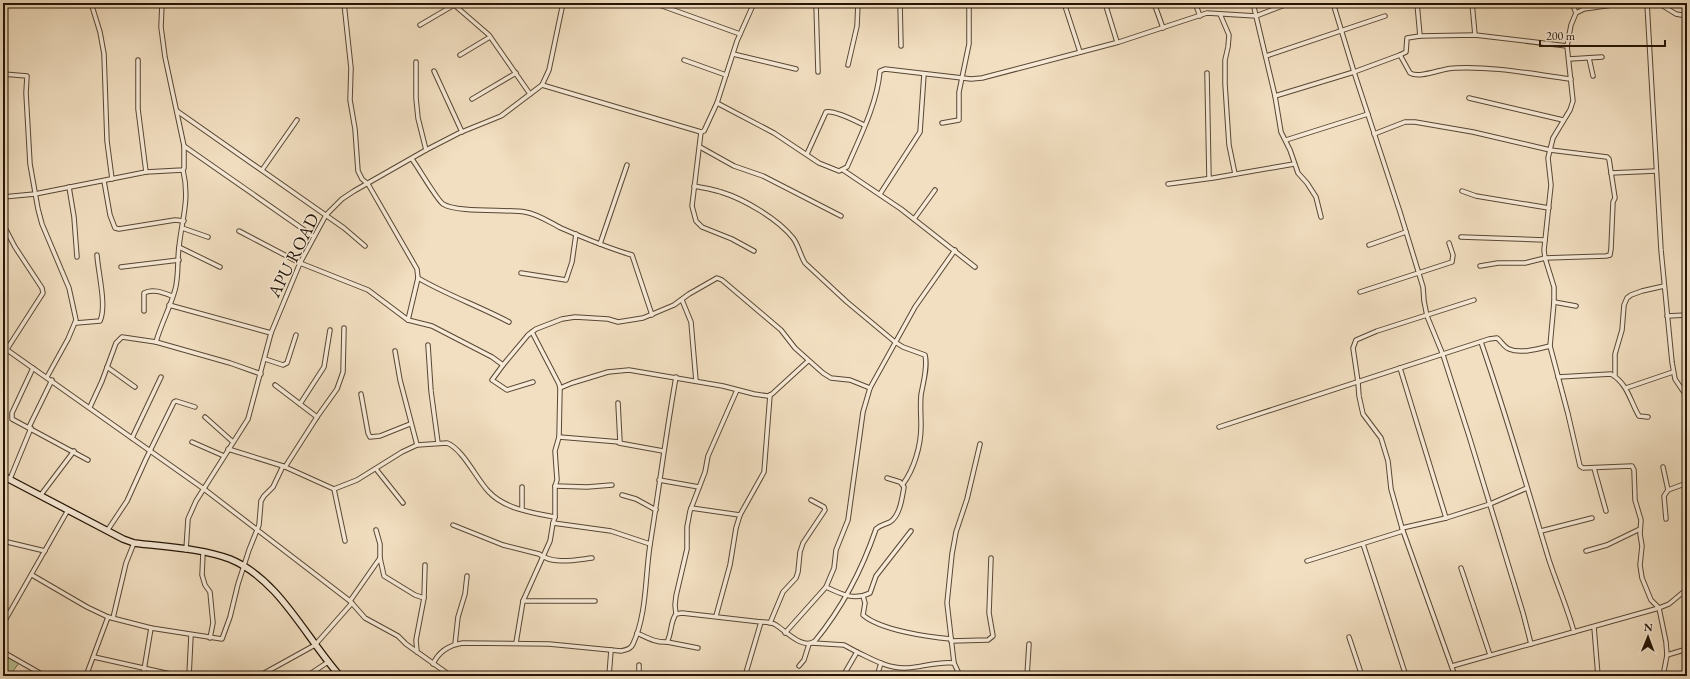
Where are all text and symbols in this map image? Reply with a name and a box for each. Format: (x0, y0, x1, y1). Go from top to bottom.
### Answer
scale bar (1540, 22, 1665, 48)
text: 200 m (1546, 28, 1576, 44)
street label: APU ROAD (262, 209, 324, 302)
north arrow (1628, 617, 1668, 657)
text: N (1644, 620, 1653, 634)

